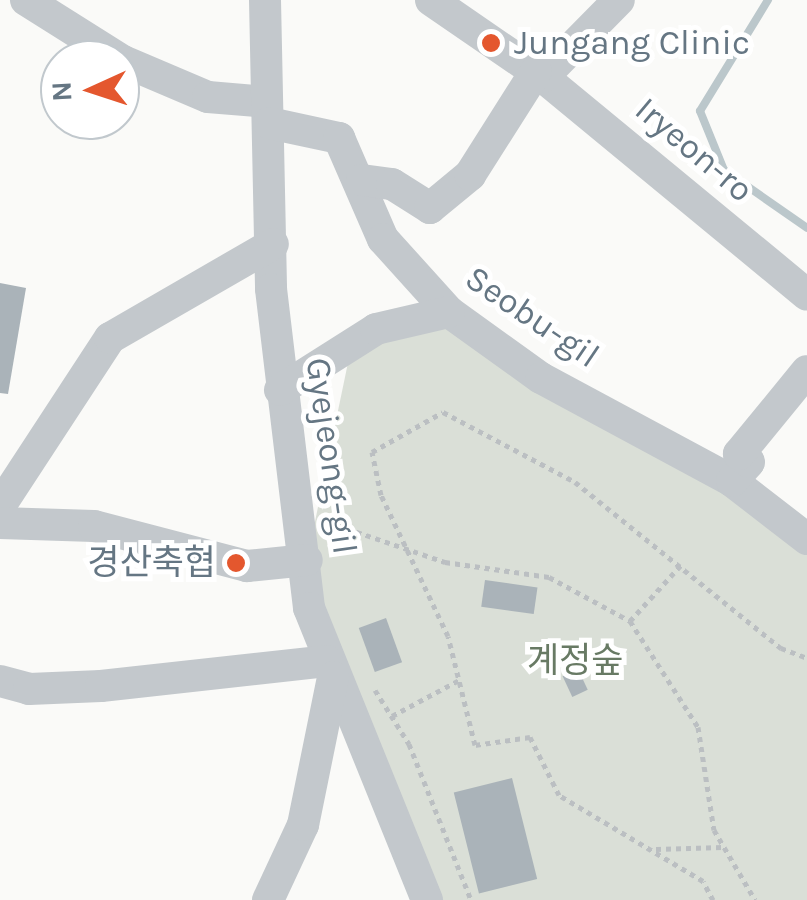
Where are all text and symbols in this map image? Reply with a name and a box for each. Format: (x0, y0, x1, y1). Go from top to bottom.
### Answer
place label: Jungang Clinic (514, 22, 750, 64)
marker: Jungang Clinic (478, 30, 504, 56)
north arrow (40, 40, 140, 140)
text: N (45, 81, 79, 102)
street label: Iryeon-ro (627, 89, 761, 211)
street label: Seobu-gil (457, 257, 607, 377)
street label: Gyejeong-gil (296, 355, 366, 557)
place label: 경산축협 (87, 542, 216, 584)
marker: 경산축협 (225, 552, 247, 574)
park label: 계정숲 (527, 640, 623, 682)

